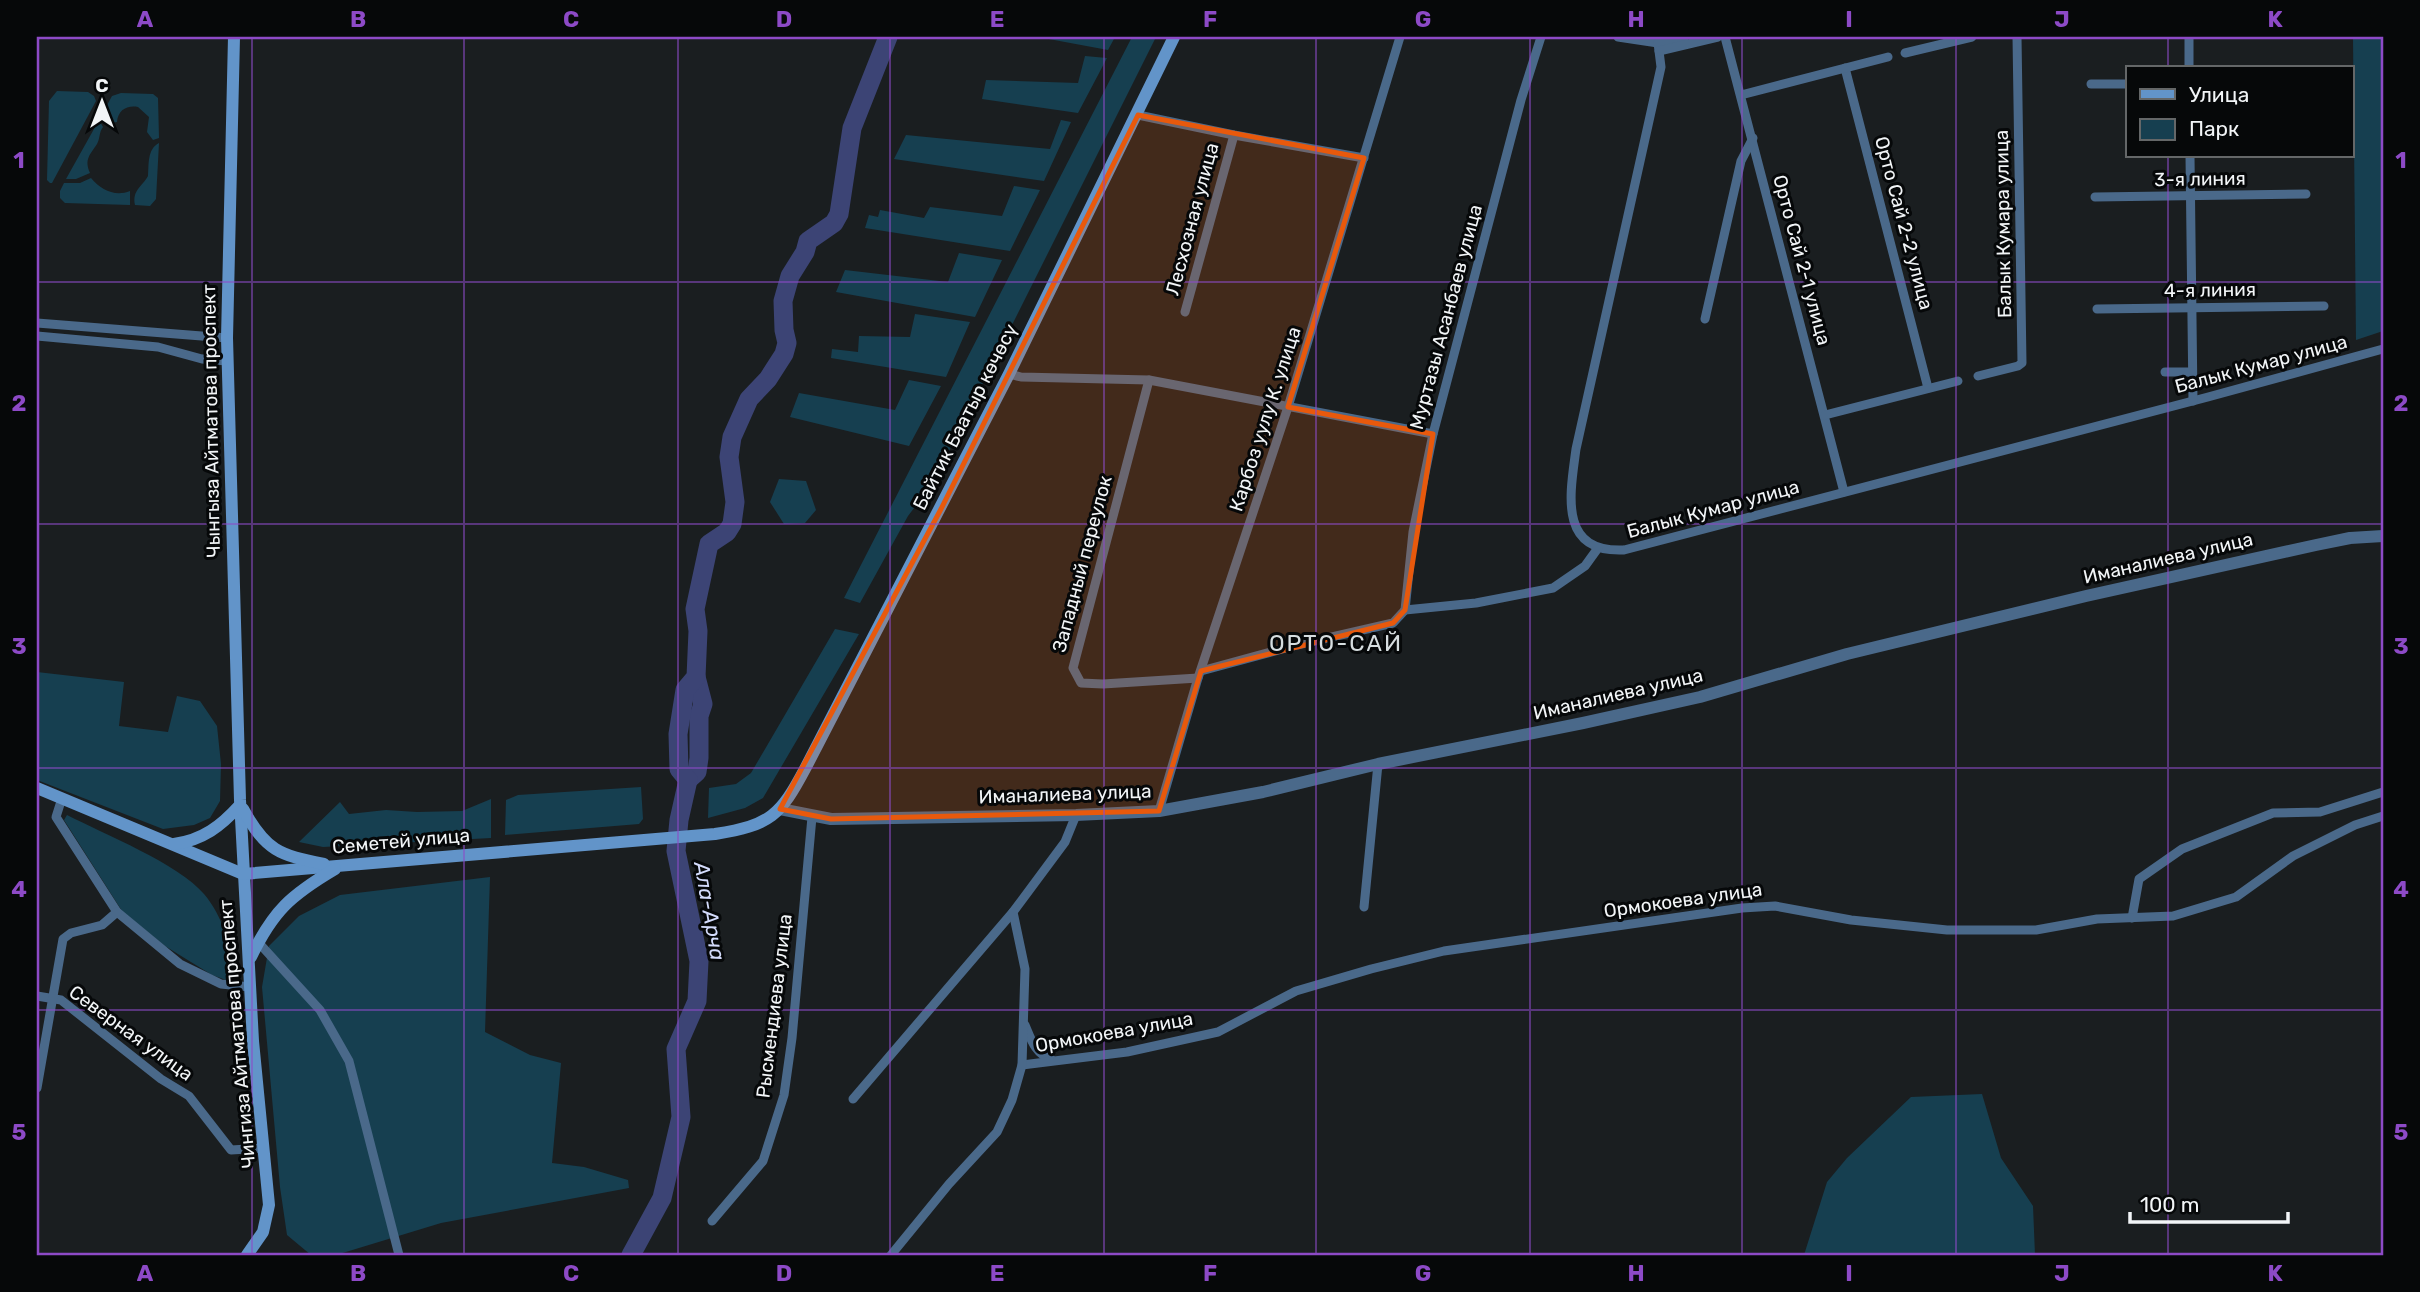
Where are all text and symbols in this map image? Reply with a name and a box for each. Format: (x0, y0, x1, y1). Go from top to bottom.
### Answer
text: A (137, 5, 154, 33)
text: B (350, 5, 366, 33)
text: C (563, 5, 579, 33)
text: D (776, 5, 792, 33)
text: E (990, 5, 1004, 33)
text: F (1203, 5, 1217, 33)
text: G (1415, 5, 1431, 33)
text: H (1627, 5, 1645, 33)
text: I (1845, 5, 1853, 33)
text: J (2054, 5, 2070, 33)
text: K (2267, 5, 2283, 33)
north arrow (66, 66, 136, 136)
legend (2126, 66, 2354, 158)
text: С (95, 74, 109, 97)
text: Улица (2189, 82, 2249, 107)
text: Парк (2189, 116, 2239, 141)
street label: Балык Кумара улица (1990, 130, 2016, 318)
street label: Орто Сай 2-2 улица (1870, 134, 1938, 312)
street label: Лесхозная улица (1161, 140, 1223, 298)
text: 1 (13, 146, 25, 174)
text: 1 (2395, 146, 2407, 174)
street label: 3-я линия (2154, 167, 2246, 191)
street label: Орто Сай 2-1 улица (1768, 172, 1836, 348)
street label: Муртазы Асанбаев улица (1405, 202, 1487, 432)
street label: 4-я линия (2164, 278, 2256, 302)
street label: Чынгыза Айтматова проспект (197, 284, 225, 558)
street label: Байтик Баатыр көчөсү (908, 320, 1022, 514)
street label: Карбоз уулу К. улица (1224, 324, 1306, 514)
street label: Балык Кумар улица (2172, 330, 2350, 398)
text: 2 (12, 389, 26, 417)
text: 2 (2394, 389, 2408, 417)
street label: Западный переулок (1047, 473, 1117, 655)
street label: Балык Кумар улица (1624, 475, 1802, 543)
street label: Иманалиева улица (2081, 527, 2255, 589)
district label: ОРТО-САЙ (1269, 629, 1403, 657)
text: 3 (11, 632, 27, 660)
text: 3 (2393, 632, 2409, 660)
street label: Иманалиева улица (1531, 663, 1705, 725)
street label: Иманалиева улица (978, 779, 1152, 809)
street label: Семетей улица (331, 824, 471, 858)
water label: Ала-Арча (689, 859, 731, 962)
text: 4 (11, 875, 27, 903)
text: 4 (2393, 875, 2409, 903)
street label: Ормокоева улица (1602, 877, 1764, 923)
street label: Чингиза Айтматова проспект (214, 898, 260, 1169)
street label: Рысмендиева улица (751, 913, 797, 1099)
street label: Северная улица (65, 980, 197, 1086)
street label: Ормокоева улица (1033, 1007, 1195, 1057)
text: 5 (12, 1118, 27, 1146)
text: 5 (2394, 1118, 2409, 1146)
scale bar (2130, 1180, 2287, 1224)
text: 100 m (2140, 1192, 2199, 1217)
text: A (137, 1259, 154, 1287)
text: B (350, 1259, 366, 1287)
text: C (563, 1259, 579, 1287)
text: D (776, 1259, 792, 1287)
text: E (990, 1259, 1004, 1287)
text: F (1203, 1259, 1217, 1287)
text: G (1415, 1259, 1431, 1287)
text: H (1627, 1259, 1645, 1287)
text: I (1845, 1259, 1853, 1287)
text: J (2054, 1259, 2070, 1287)
text: K (2267, 1259, 2283, 1287)

